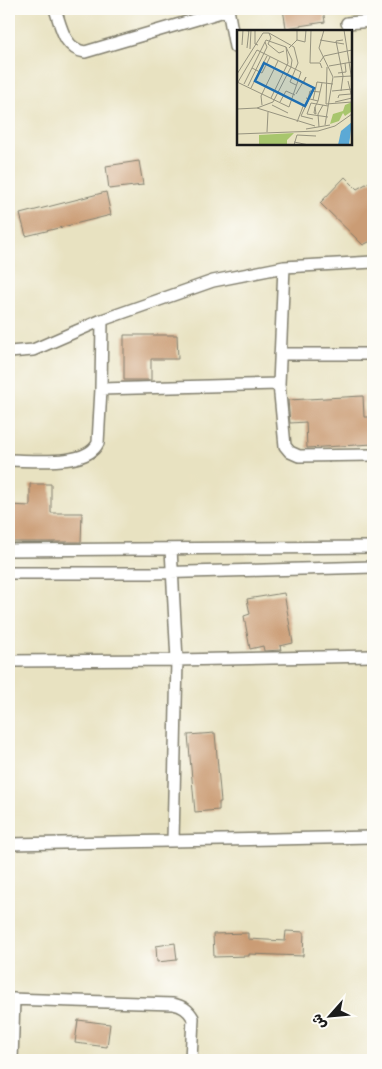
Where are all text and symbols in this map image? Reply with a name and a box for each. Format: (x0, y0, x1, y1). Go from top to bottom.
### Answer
inset map (237, 30, 352, 145)
north arrow (304, 992, 354, 1042)
text: ش (310, 1010, 332, 1031)

